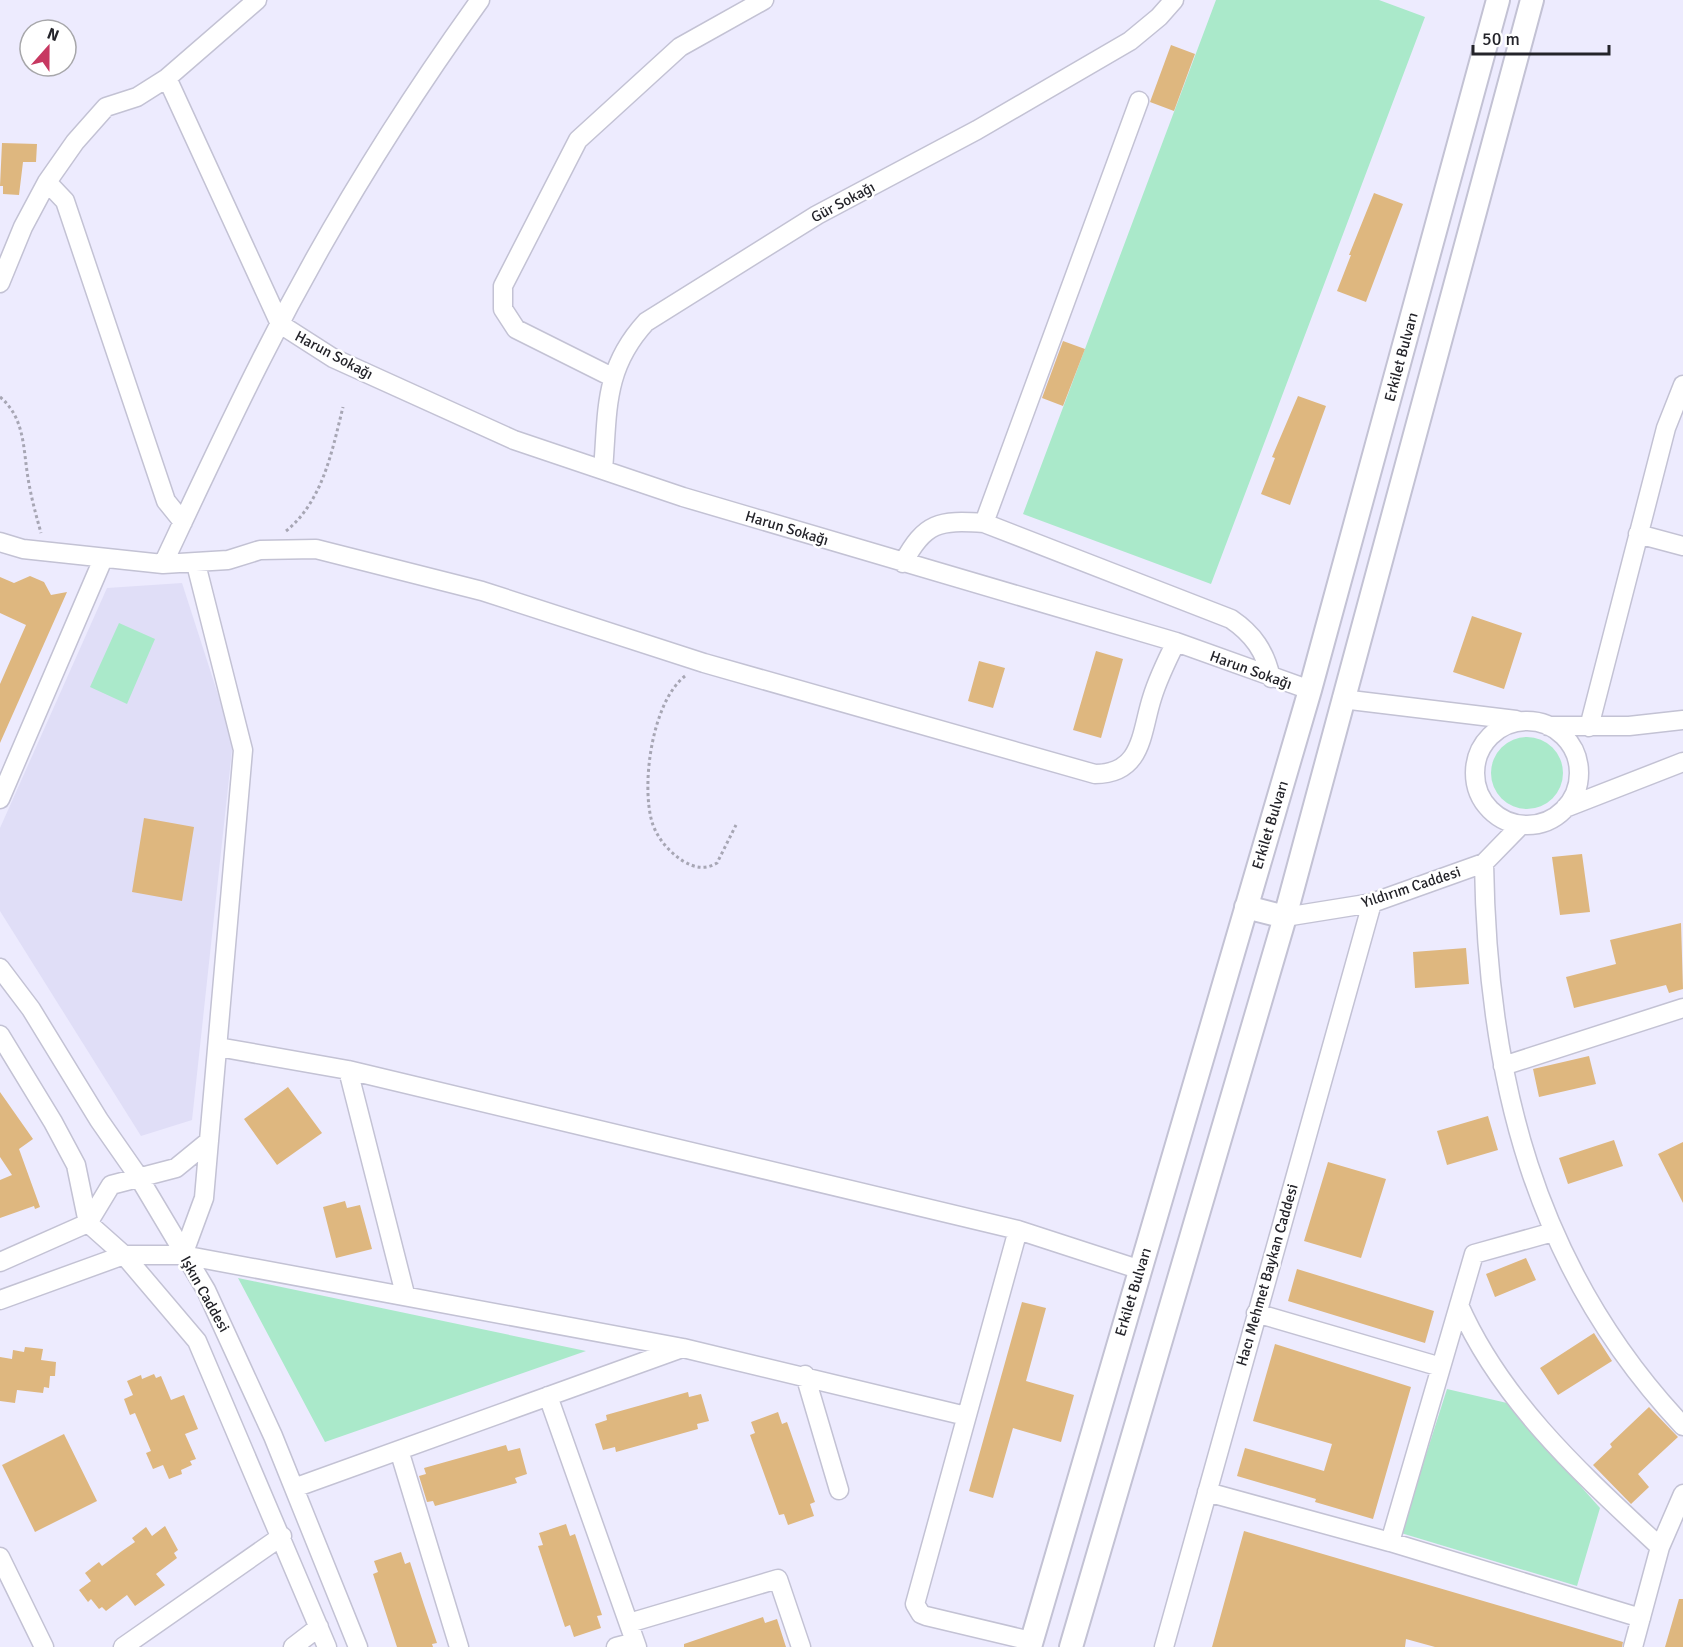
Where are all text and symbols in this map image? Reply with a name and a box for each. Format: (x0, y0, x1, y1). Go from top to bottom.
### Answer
north arrow (18, 18, 78, 78)
scale bar (1473, 18, 1610, 56)
text: N (44, 24, 62, 46)
text: 50 m (1482, 28, 1520, 50)
street label: Gür Sokağı (808, 178, 878, 226)
street label: Erkilet Bulvarı (1380, 310, 1422, 404)
street label: Harun Sokağı (292, 327, 376, 383)
street label: Harun Sokağı (743, 507, 831, 549)
street label: Harun Sokağı (1207, 647, 1295, 693)
street label: Erkilet Bulvarı (1248, 779, 1292, 871)
street label: Yıldırım Caddesi (1359, 862, 1463, 912)
street label: Hacı Mehmet Baykan Caddesi (1232, 1182, 1302, 1368)
street label: Erkilet Bulvarı (1111, 1246, 1155, 1338)
street label: Işkın Caddesi (177, 1253, 233, 1335)

